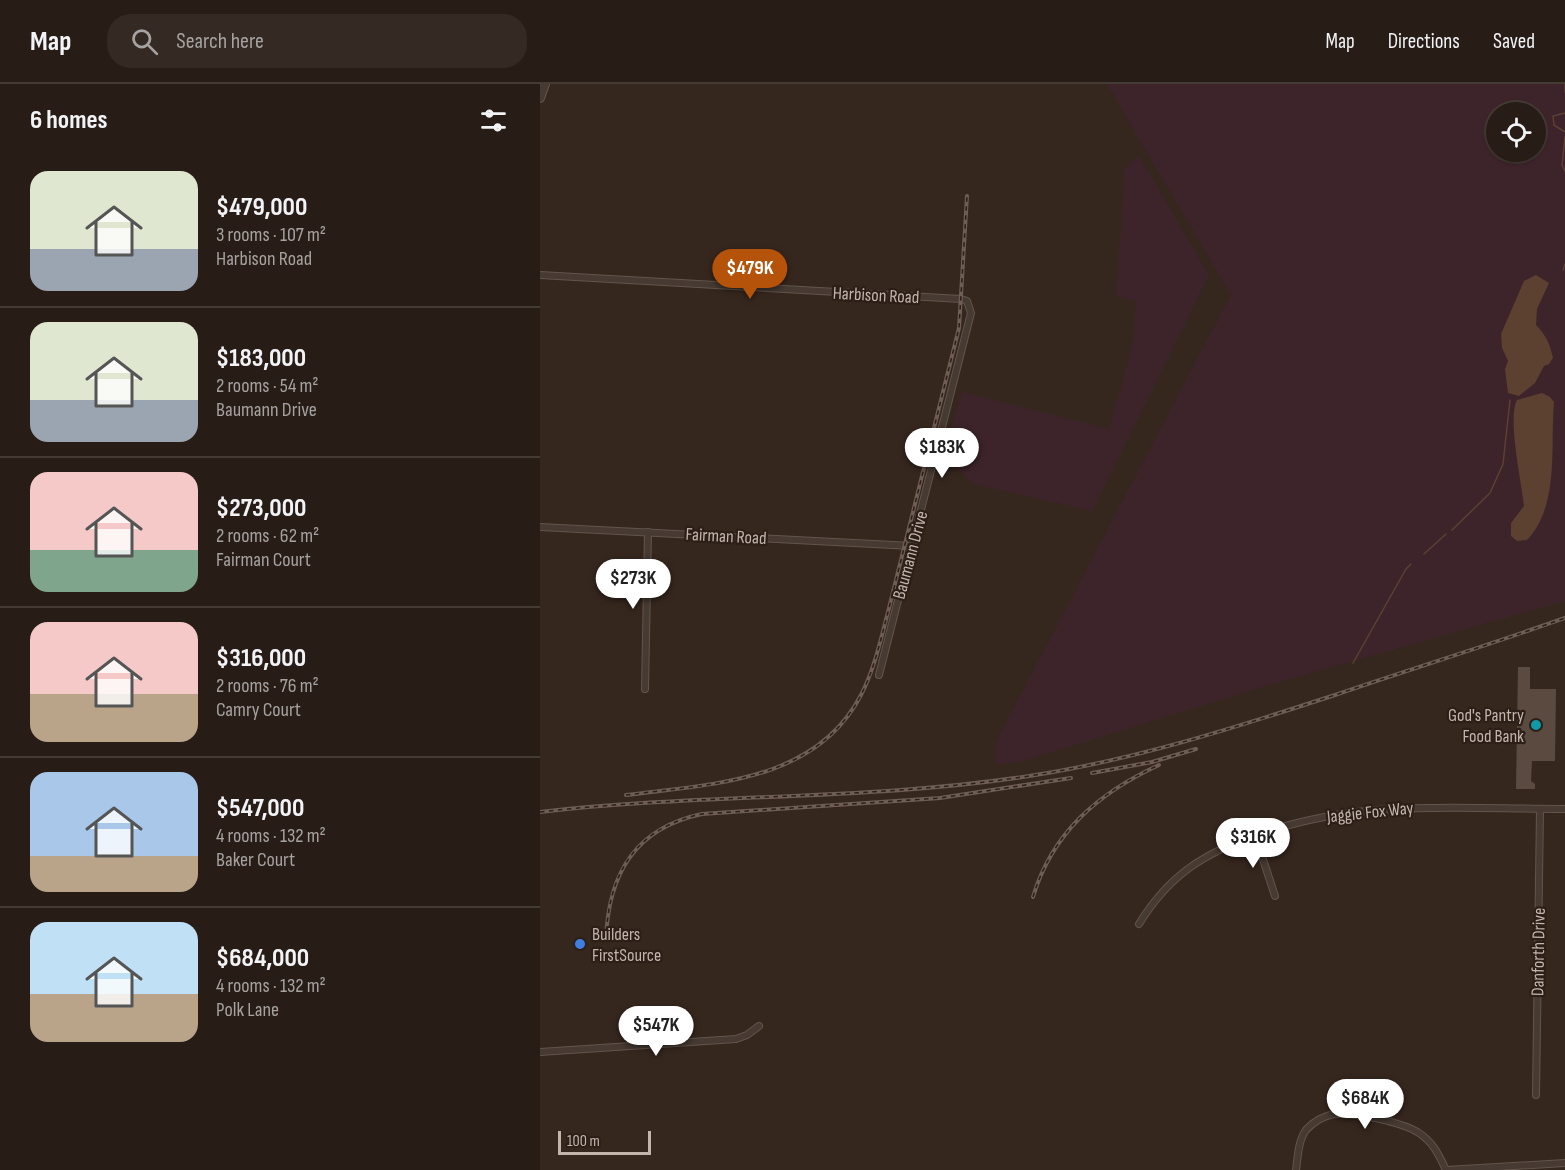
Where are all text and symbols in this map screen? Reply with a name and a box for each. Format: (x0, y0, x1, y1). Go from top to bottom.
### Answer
search box (107, 14, 527, 68)
text: Map (30, 25, 71, 58)
icon: search (128, 25, 161, 58)
text: Search here (176, 28, 264, 55)
text: Map (1325, 29, 1355, 54)
text: Directions (1388, 29, 1460, 54)
text: Saved (1493, 29, 1535, 54)
map controls (1486, 102, 1546, 162)
button: locate (1486, 102, 1546, 162)
icon: filters (477, 104, 510, 137)
text: 6 homes (30, 105, 108, 136)
text: $479,000 (216, 192, 307, 223)
icon: home (78, 195, 150, 267)
text: 3 rooms · 107 m² (216, 223, 326, 247)
text: Harbison Road (216, 247, 312, 271)
pin: $479K (708, 249, 792, 300)
text: $479K (726, 256, 774, 280)
street label: Harbison Road (832, 283, 920, 308)
text: $183,000 (216, 343, 306, 374)
icon: home (78, 346, 150, 418)
text: 2 rooms · 54 m² (216, 374, 318, 398)
text: Baumann Drive (216, 398, 317, 422)
pin: $183K (900, 428, 984, 479)
text: $183K (919, 435, 965, 459)
text: $273,000 (216, 493, 306, 524)
icon: home (78, 496, 150, 568)
street label: Baumann Drive (889, 509, 932, 602)
text: 2 rooms · 62 m² (216, 524, 319, 548)
street label: Fairman Road (685, 524, 767, 549)
text: Fairman Court (216, 548, 311, 572)
pin: $273K (591, 559, 675, 610)
text: $273K (610, 566, 656, 590)
text: $316,000 (216, 643, 306, 674)
icon: home (78, 646, 150, 718)
text: 2 rooms · 76 m² (216, 674, 319, 698)
text: Camry Court (216, 698, 301, 722)
place label: God's Pantry Food Bank (1448, 705, 1524, 747)
marker: God's Pantry Food Bank (1529, 718, 1543, 732)
text: $547,000 (216, 793, 304, 824)
icon: home (78, 796, 150, 868)
street label: Jaggie Fox Way (1325, 798, 1414, 828)
pin: $316K (1211, 818, 1295, 869)
text: 4 rooms · 132 m² (216, 824, 326, 848)
text: $316K (1230, 825, 1276, 849)
text: Baker Court (216, 848, 295, 872)
street label: Danforth Drive (1527, 908, 1550, 996)
place label: Builders FirstSource (592, 924, 661, 966)
marker: Builders FirstSource (573, 937, 587, 951)
text: $684,000 (216, 943, 309, 974)
icon: home (78, 946, 150, 1018)
text: 4 rooms · 132 m² (216, 974, 326, 998)
text: Polk Lane (216, 998, 279, 1022)
pin: $547K (614, 1006, 698, 1057)
text: $547K (633, 1013, 679, 1037)
pin: $684K (1323, 1079, 1407, 1130)
text: $684K (1341, 1086, 1389, 1110)
scale bar (558, 1128, 651, 1156)
text: 100 m (567, 1132, 600, 1151)

